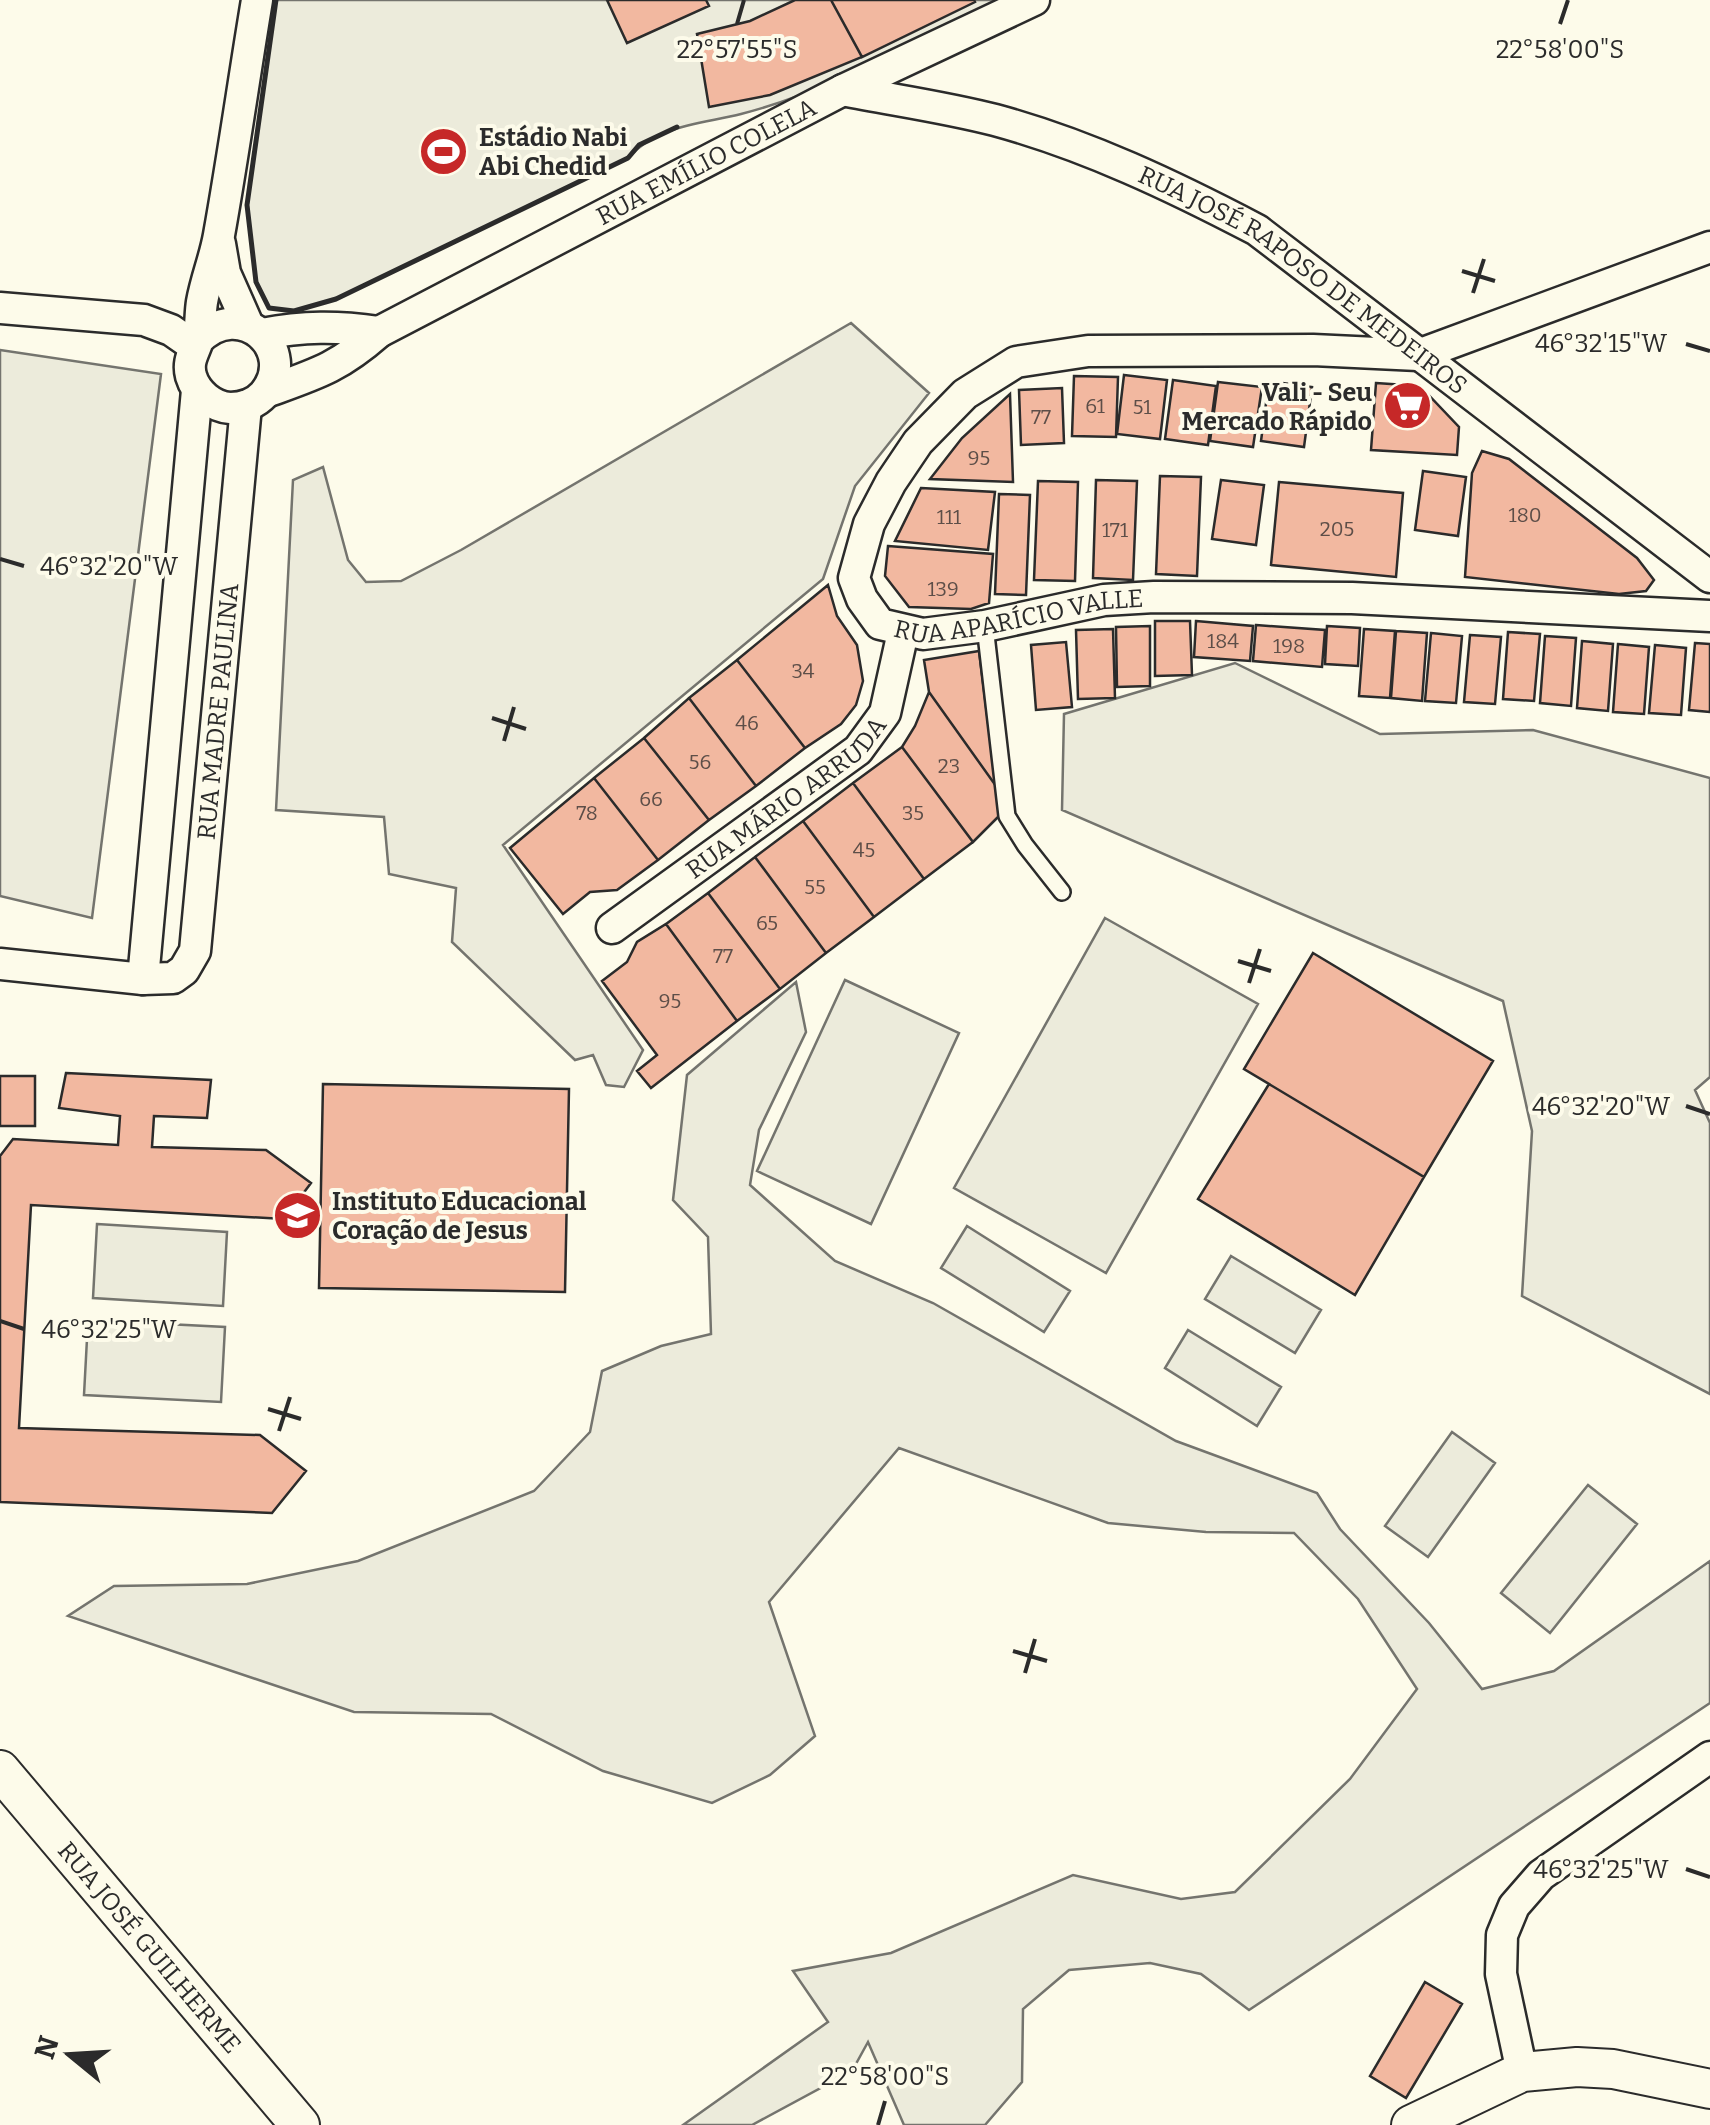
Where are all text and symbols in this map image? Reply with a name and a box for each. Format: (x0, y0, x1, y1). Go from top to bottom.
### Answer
text: 22°57'55"S (677, 35, 797, 65)
text: 22°58'00"S (1496, 35, 1624, 65)
street label: RUA EMÍLIO COLELA (592, 92, 822, 232)
place label: Estádio Nabi Abi Chedid (479, 123, 627, 182)
sports icon: Estádio Nabi Abi Chedid (418, 125, 470, 177)
street label: RUA JOSÉ RAPOSO DE MEDEIROS (1134, 160, 1473, 401)
text: 46°32'15"W (1535, 329, 1667, 359)
place label: Vali - Seu Mercado Rápido (1182, 378, 1372, 437)
supermarket icon: Vali - Seu Mercado Rápido (1381, 380, 1433, 432)
house number: 61 (1085, 394, 1105, 418)
house number: 51 (1133, 395, 1151, 419)
house number: 77 (1031, 405, 1051, 429)
house number: 95 (968, 446, 990, 470)
house number: 180 (1509, 503, 1541, 527)
house number: 111 (937, 505, 961, 529)
house number: 205 (1320, 517, 1354, 541)
house number: 171 (1102, 518, 1128, 542)
text: 46°32'20"W (40, 552, 178, 582)
house number: 139 (927, 577, 959, 601)
street label: RUA MADRE PAULINA (191, 582, 245, 841)
street label: RUA APARÍCIO VALLE (891, 584, 1144, 651)
house number: 184 (1207, 629, 1239, 653)
house number: 198 (1273, 634, 1305, 658)
house number: 34 (791, 659, 815, 683)
street label: RUA MÁRIO ARRUDA (680, 711, 893, 885)
house number: 46 (735, 711, 759, 735)
house number: 56 (689, 750, 711, 774)
house number: 23 (938, 754, 960, 778)
house number: 66 (639, 787, 663, 811)
house number: 78 (576, 801, 598, 825)
house number: 35 (902, 801, 924, 825)
house number: 45 (853, 838, 875, 862)
house number: 55 (804, 875, 826, 899)
house number: 65 (756, 911, 778, 935)
house number: 77 (713, 944, 733, 968)
house number: 95 (659, 989, 681, 1013)
text: 46°32'20"W (1532, 1092, 1670, 1122)
place label: Instituto Educacional Coração de Jesus (332, 1187, 587, 1246)
school or university icon: Instituto Educacional Coração de Jesus (271, 1189, 323, 1241)
text: 46°32'25"W (41, 1315, 177, 1345)
street label: RUA JOSÉ GUILHERME (51, 1836, 247, 2060)
text: 46°32'25"W (1533, 1855, 1669, 1885)
north arrow (20, 2005, 120, 2105)
text: N (28, 2032, 66, 2063)
text: 22°58'00"S (821, 2062, 949, 2092)

